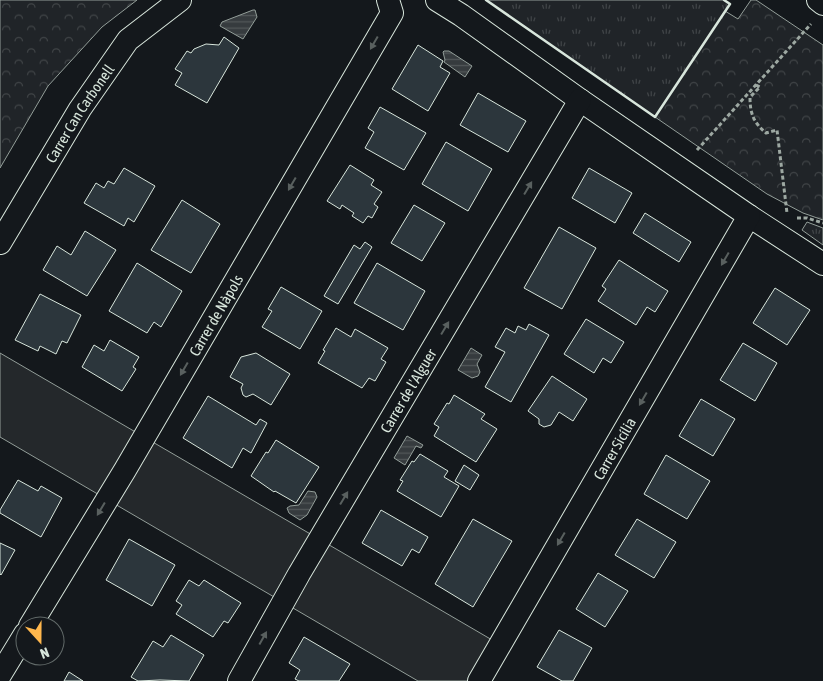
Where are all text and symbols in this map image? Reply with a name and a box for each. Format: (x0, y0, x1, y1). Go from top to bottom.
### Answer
one-way arrow (370, 36, 378, 51)
street label: Carrer Can Carbonell (42, 61, 117, 166)
one-way arrow (288, 176, 296, 191)
one-way arrow (524, 182, 533, 195)
one-way arrow (720, 252, 729, 265)
street label: Carrer de Nàpols (185, 271, 246, 359)
one-way arrow (441, 321, 450, 334)
street label: Carrer de l'Alguer (376, 345, 439, 435)
one-way arrow (179, 363, 188, 376)
one-way arrow (638, 392, 647, 405)
street label: Carrer Sicília (589, 414, 639, 483)
one-way arrow (340, 491, 349, 504)
one-way arrow (96, 503, 106, 516)
one-way arrow (556, 533, 565, 546)
north arrow (15, 616, 65, 666)
one-way arrow (259, 631, 267, 646)
text: N (38, 644, 51, 662)

